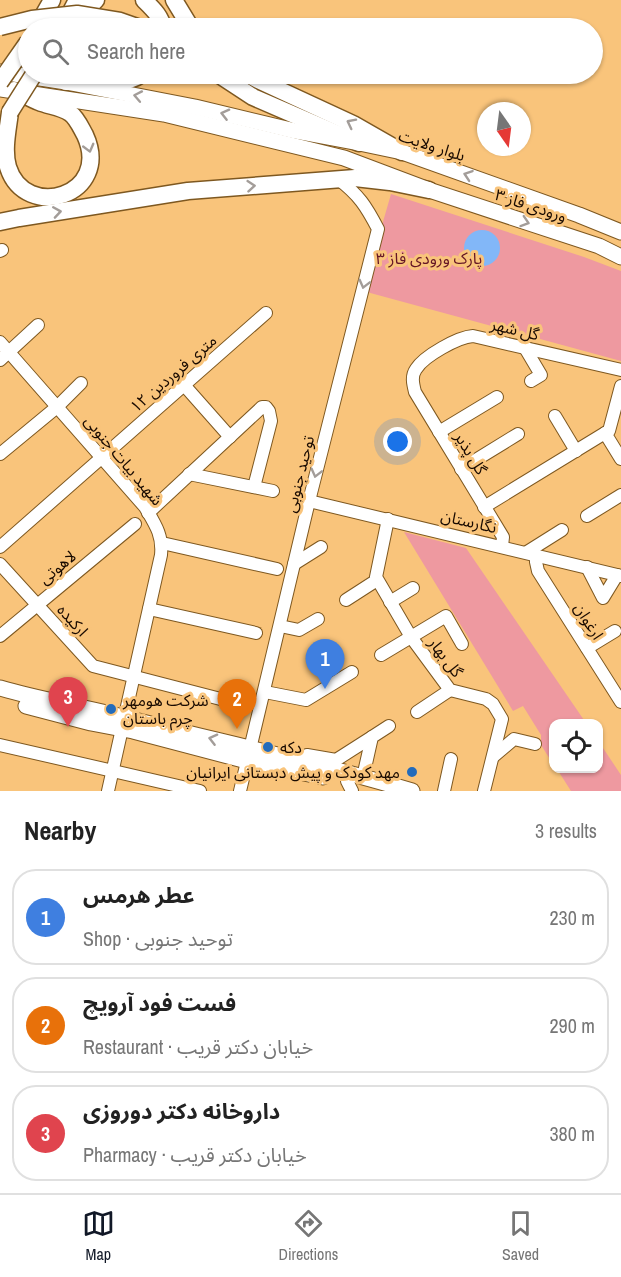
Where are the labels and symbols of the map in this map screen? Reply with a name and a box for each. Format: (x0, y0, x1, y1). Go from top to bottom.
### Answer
one-way arrow (133, 90, 143, 103)
north arrow (477, 102, 531, 156)
one-way arrow (220, 109, 230, 122)
one-way arrow (346, 119, 357, 131)
street label: بلوار ولایت (396, 124, 468, 166)
one-way arrow (81, 143, 94, 153)
one-way arrow (463, 170, 474, 183)
one-way arrow (246, 180, 255, 193)
street label: ورودی فاز ۳ (492, 183, 570, 227)
one-way arrow (53, 206, 62, 218)
one-way arrow (519, 214, 530, 227)
park label: پارک ورودی فاز ۳ (376, 247, 482, 269)
one-way arrow (358, 279, 371, 289)
street label: گل شهر (488, 313, 542, 345)
street label: ۱۲ متری فروردین (125, 329, 221, 417)
street label: شهید بیات جنوبی (80, 410, 168, 510)
your location (383, 427, 412, 456)
street label: گل پذیر (449, 427, 493, 479)
street label: توحید جنوبی (279, 433, 319, 515)
one-way arrow (311, 468, 323, 478)
street label: نگارستان (439, 504, 499, 538)
street label: لاهوتی (34, 545, 80, 589)
street label: ارغوان (569, 598, 609, 644)
street label: ارکیده (53, 599, 93, 641)
street label: گل بهار (423, 632, 469, 682)
pin: 1 (306, 640, 344, 689)
pin: 3 (48, 678, 88, 727)
pin: 2 (218, 680, 256, 729)
place label: شرکت هومهر چرم باستان (122, 689, 209, 731)
marker: شرکت هومهر چرم باستان (104, 702, 118, 716)
one-way arrow (209, 733, 219, 746)
place label: دکه (280, 736, 302, 758)
marker: دکه (261, 740, 275, 754)
place label: مهد کودک و پیش دبستانی ایرانیان (186, 761, 400, 783)
marker: مهد کودک و پیش دبستانی ایرانیان (405, 765, 419, 779)

